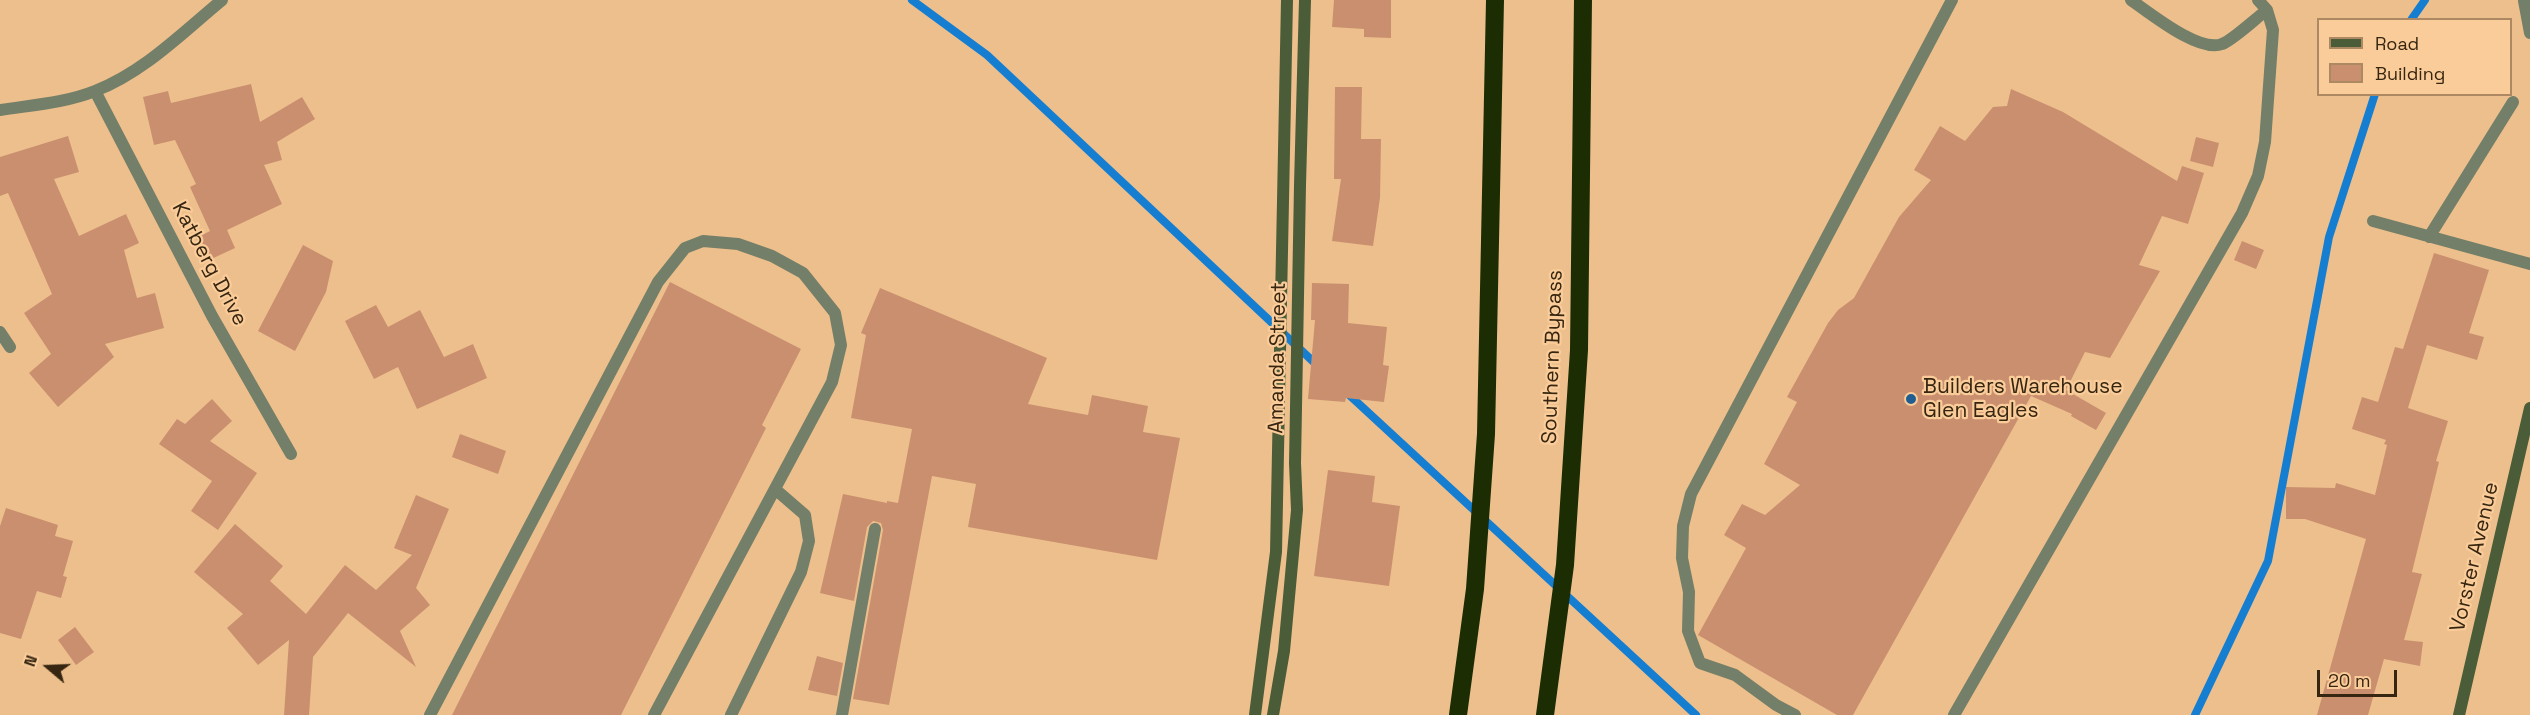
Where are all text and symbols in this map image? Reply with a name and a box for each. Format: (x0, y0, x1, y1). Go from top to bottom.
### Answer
legend (2317, 18, 2512, 96)
text: Road (2375, 32, 2419, 55)
text: Building (2375, 62, 2445, 85)
street label: Katberg Drive (166, 198, 252, 330)
street label: Southern Bypass (1537, 269, 1569, 445)
street label: Amanda Street (1264, 282, 1292, 434)
place label: Builders Warehouse Glen Eagles (1923, 374, 2123, 424)
marker: Builders Warehouse Glen Eagles (1904, 392, 1918, 406)
street label: Vorster Avenue (2446, 480, 2504, 634)
north arrow (18, 637, 78, 697)
text: N (19, 652, 42, 669)
scale bar (2320, 658, 2400, 696)
text: 20 m (2328, 669, 2371, 692)

